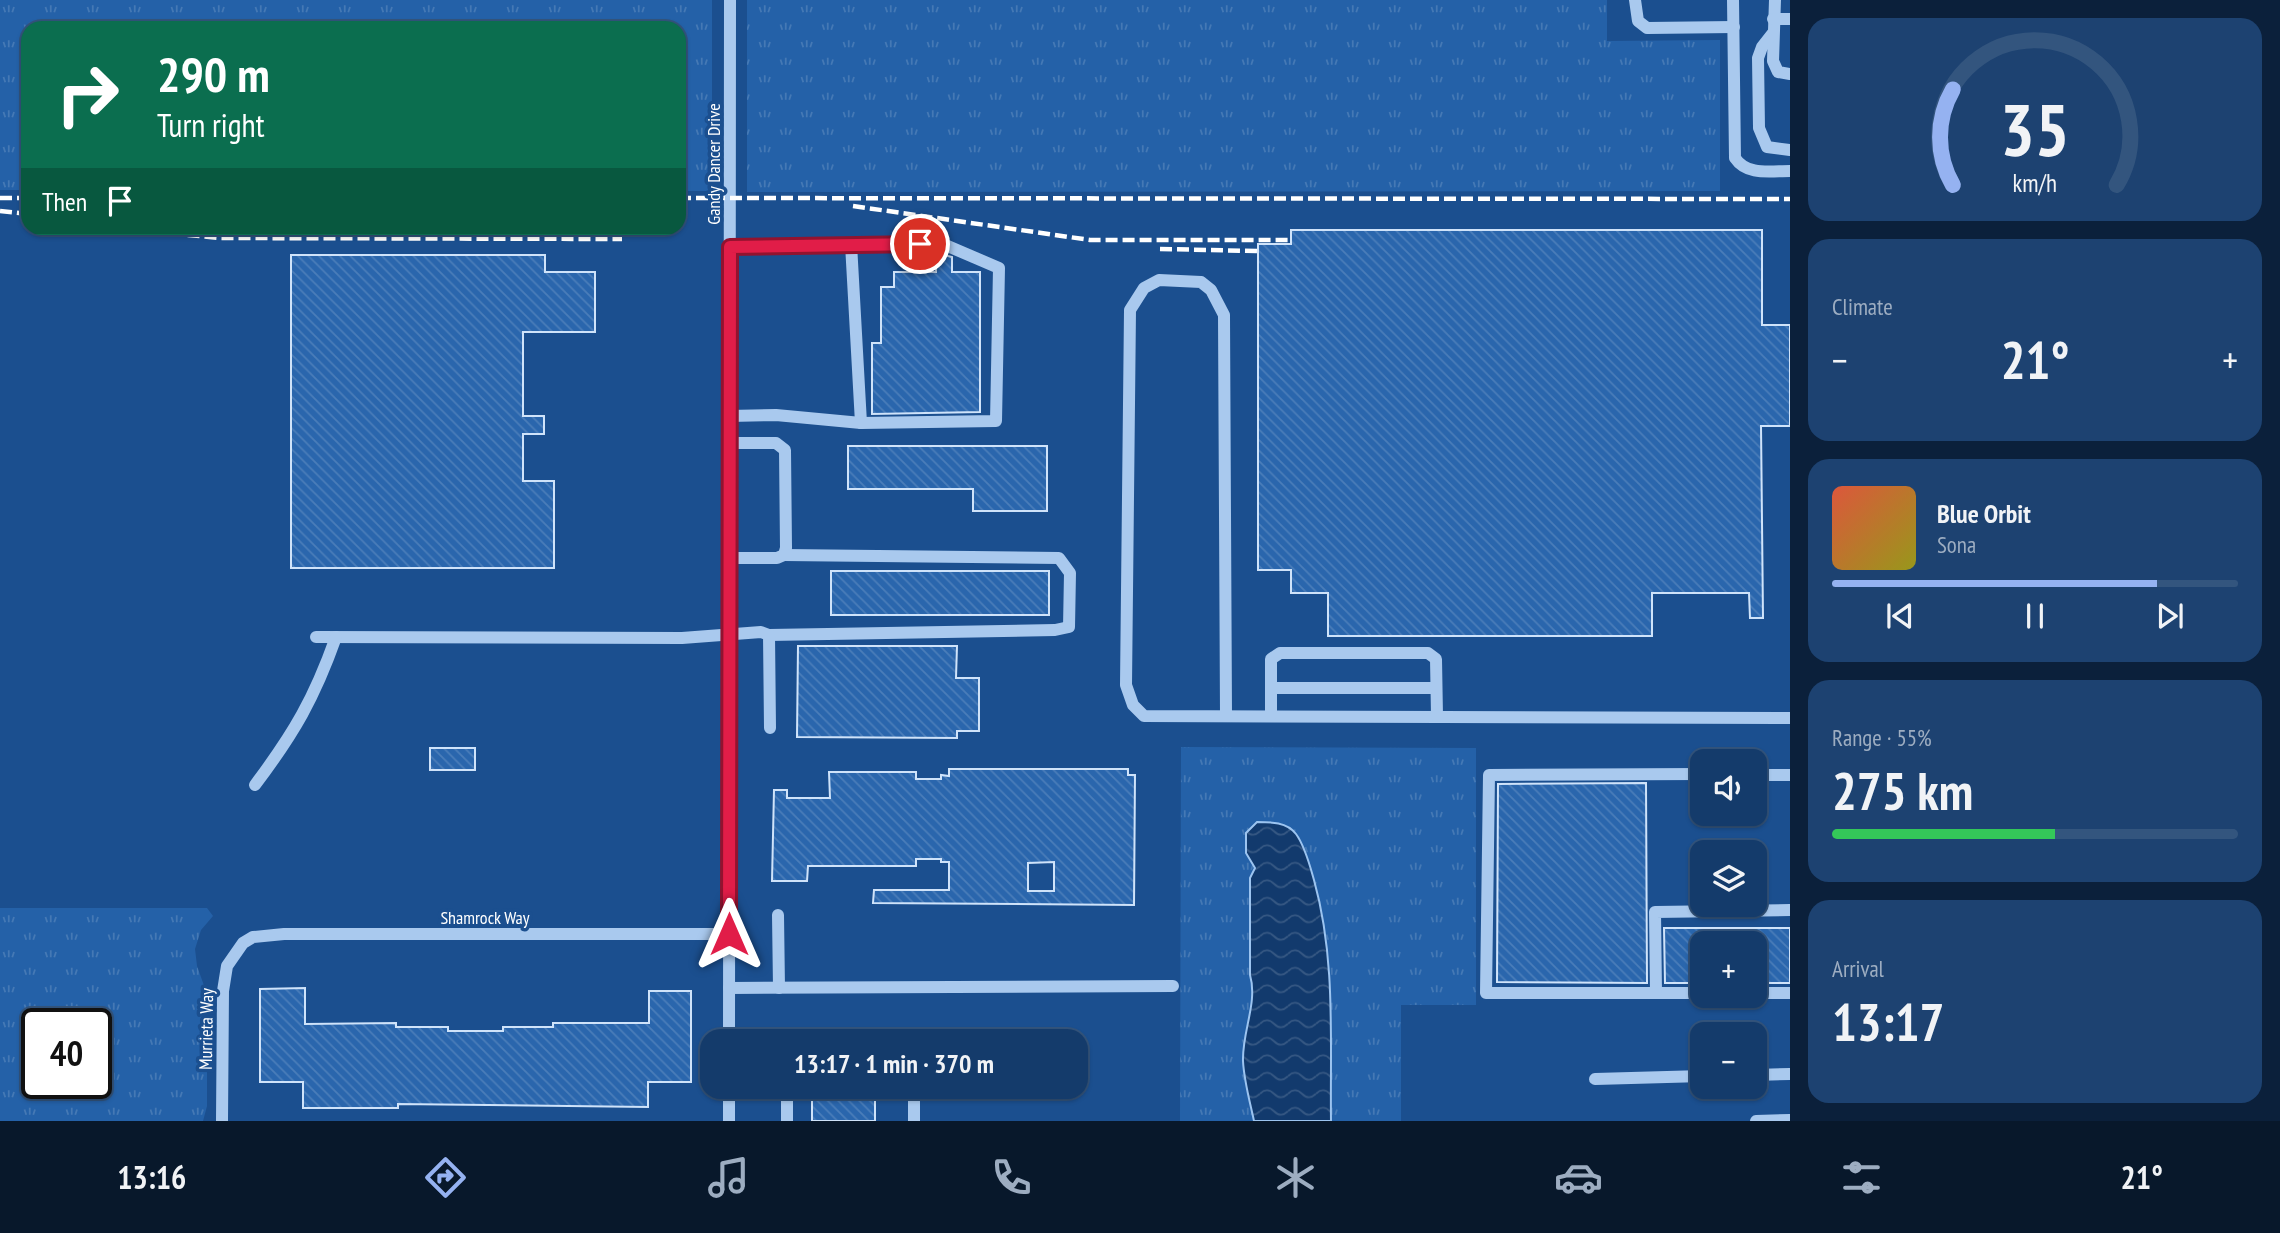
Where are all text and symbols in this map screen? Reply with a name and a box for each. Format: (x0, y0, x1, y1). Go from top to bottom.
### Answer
text: 290 m (157, 42, 270, 106)
icon: right (42, 49, 133, 140)
text: 35 (2000, 82, 2070, 176)
street label: Gandy Dancer Drive (702, 103, 725, 225)
text: Turn right (157, 104, 265, 146)
text: km/h (2013, 167, 2057, 199)
icon: arrive (101, 182, 139, 220)
text: Then (42, 185, 87, 218)
pin (890, 214, 950, 274)
icon: arrive (901, 225, 939, 263)
text: Climate (1832, 292, 1893, 321)
text: 21° (2001, 326, 2069, 393)
text: − (1832, 335, 1848, 384)
text: + (2222, 335, 2238, 384)
text: Blue Orbit (1937, 497, 2031, 530)
text: Sona (1937, 530, 1976, 559)
icon: previous (1881, 597, 1919, 635)
icon: pause (2016, 597, 2054, 635)
icon: next (2151, 597, 2189, 635)
text: Range · 55% (1832, 723, 1932, 752)
map controls (1690, 749, 1767, 1099)
button: sound (1690, 749, 1767, 826)
text: 275 km (1832, 757, 1973, 824)
button: layers (1690, 840, 1767, 917)
position arrow (692, 897, 766, 971)
street label: Shamrock Way (440, 906, 530, 929)
button: + (1690, 931, 1767, 1008)
text: Arrival (1832, 954, 1884, 983)
street label: Murrieta Way (194, 988, 218, 1070)
text: 13:17 (1832, 988, 1944, 1055)
speed limit sign: 40 (21, 1008, 112, 1099)
button: − (1690, 1022, 1767, 1099)
text: 13:17 · 1 min · 370 m (794, 1047, 994, 1080)
icon: directions (421, 1153, 470, 1202)
icon: music (704, 1153, 753, 1202)
icon: phone (987, 1153, 1036, 1202)
icon: climate (1271, 1153, 1320, 1202)
icon: car (1554, 1153, 1603, 1202)
icon: filters (1837, 1153, 1886, 1202)
text: 13:16 (117, 1156, 186, 1198)
text: 21° (2121, 1156, 2163, 1198)

